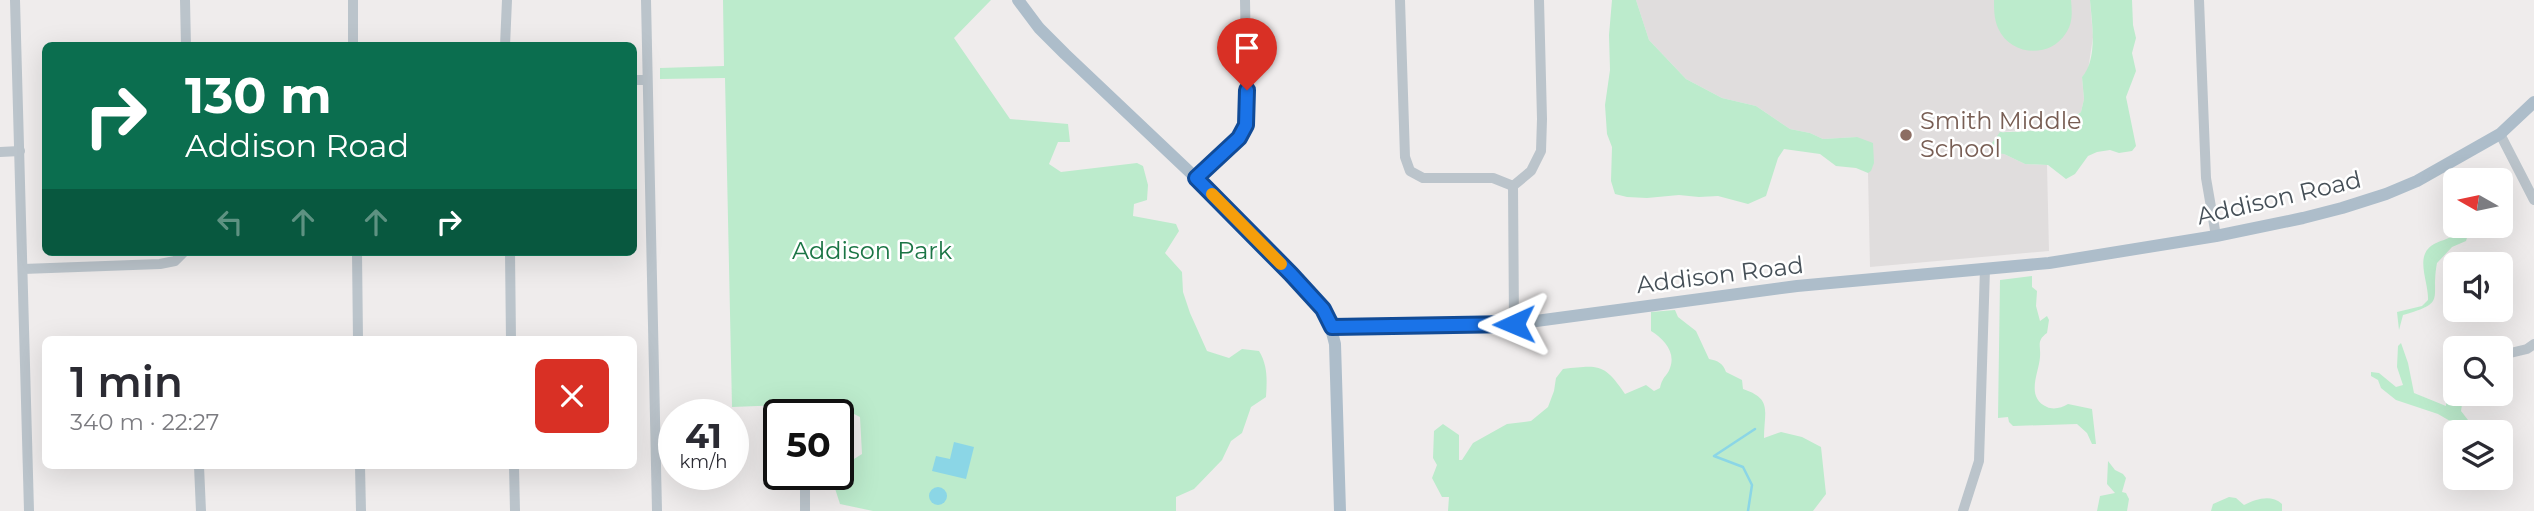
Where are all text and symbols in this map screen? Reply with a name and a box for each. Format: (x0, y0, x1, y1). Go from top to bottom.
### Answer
pin (1217, 18, 1277, 90)
icon: arrive (1228, 29, 1266, 67)
text: 130 m (185, 66, 332, 125)
icon: right (70, 70, 161, 161)
place label: Smith Middle School (1920, 106, 2082, 163)
text: Addison Road (185, 126, 409, 165)
marker: Smith Middle School (1898, 127, 1914, 143)
street label: Addison Road (2194, 164, 2364, 231)
north arrow (2443, 168, 2513, 238)
map controls (2443, 168, 2513, 490)
icon: left (211, 203, 249, 241)
icon: ahead (284, 203, 322, 241)
icon: ahead (357, 203, 395, 241)
icon: right (430, 203, 468, 241)
park label: Addison Park (792, 236, 953, 265)
street label: Addison Road (1635, 250, 1805, 299)
button: sound (2443, 252, 2513, 322)
position arrow (1477, 287, 1551, 361)
button: search (2443, 336, 2513, 406)
text: 1 min (70, 356, 183, 408)
button: close (535, 359, 609, 433)
speed limit sign: 50 (763, 399, 854, 490)
text: 340 m · 22:27 (70, 408, 219, 436)
text: 41 (685, 414, 722, 457)
button: layers (2443, 420, 2513, 490)
text: km/h (679, 451, 728, 473)

